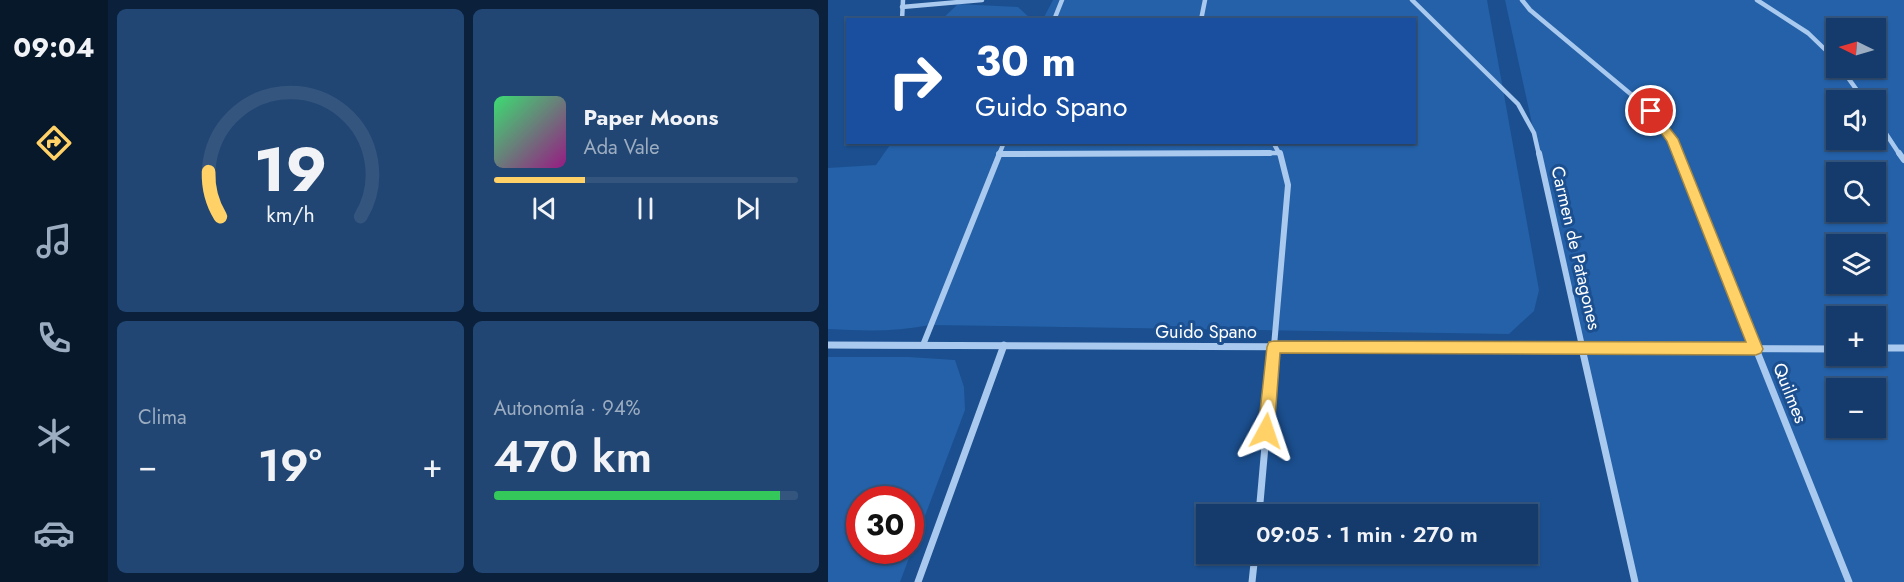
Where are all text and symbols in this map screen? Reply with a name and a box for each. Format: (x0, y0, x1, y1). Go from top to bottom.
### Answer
north arrow (1826, 18, 1886, 78)
map controls (1826, 18, 1886, 438)
text: 09:04 (13, 28, 95, 67)
text: 30 m (975, 31, 1076, 92)
icon: right (876, 42, 954, 120)
pin (1625, 85, 1676, 136)
text: Guido Spano (975, 87, 1127, 126)
button: sound (1826, 90, 1886, 150)
icon: arrive (1634, 94, 1667, 127)
text: Paper Moons (584, 101, 718, 133)
icon: directions (33, 122, 75, 164)
text: 19 (253, 125, 327, 215)
text: Ada Vale (584, 133, 659, 162)
button: search (1826, 162, 1886, 222)
street label: Carmen de Patagones (1545, 164, 1607, 332)
icon: previous (528, 192, 561, 225)
icon: pause (629, 192, 662, 225)
icon: next (731, 192, 764, 225)
text: km/h (266, 200, 314, 231)
icon: music (33, 220, 75, 262)
button: layers (1826, 234, 1886, 294)
button: + (1826, 306, 1886, 366)
icon: phone (33, 317, 75, 359)
street label: Guido Spano (1155, 319, 1257, 345)
street label: Quilmes (1766, 359, 1814, 427)
button: − (1826, 378, 1886, 438)
text: Autonomía · 94% (494, 394, 641, 423)
position arrow (1234, 399, 1298, 463)
text: Clima (138, 403, 187, 432)
icon: climate (33, 415, 75, 457)
text: 470 km (494, 424, 652, 489)
text: 19° (258, 433, 322, 498)
text: − (138, 442, 157, 489)
text: + (422, 442, 443, 489)
speed limit sign: 30 (846, 486, 924, 564)
icon: car (33, 512, 75, 554)
text: 09:05 · 1 min · 270 m (1256, 518, 1478, 550)

